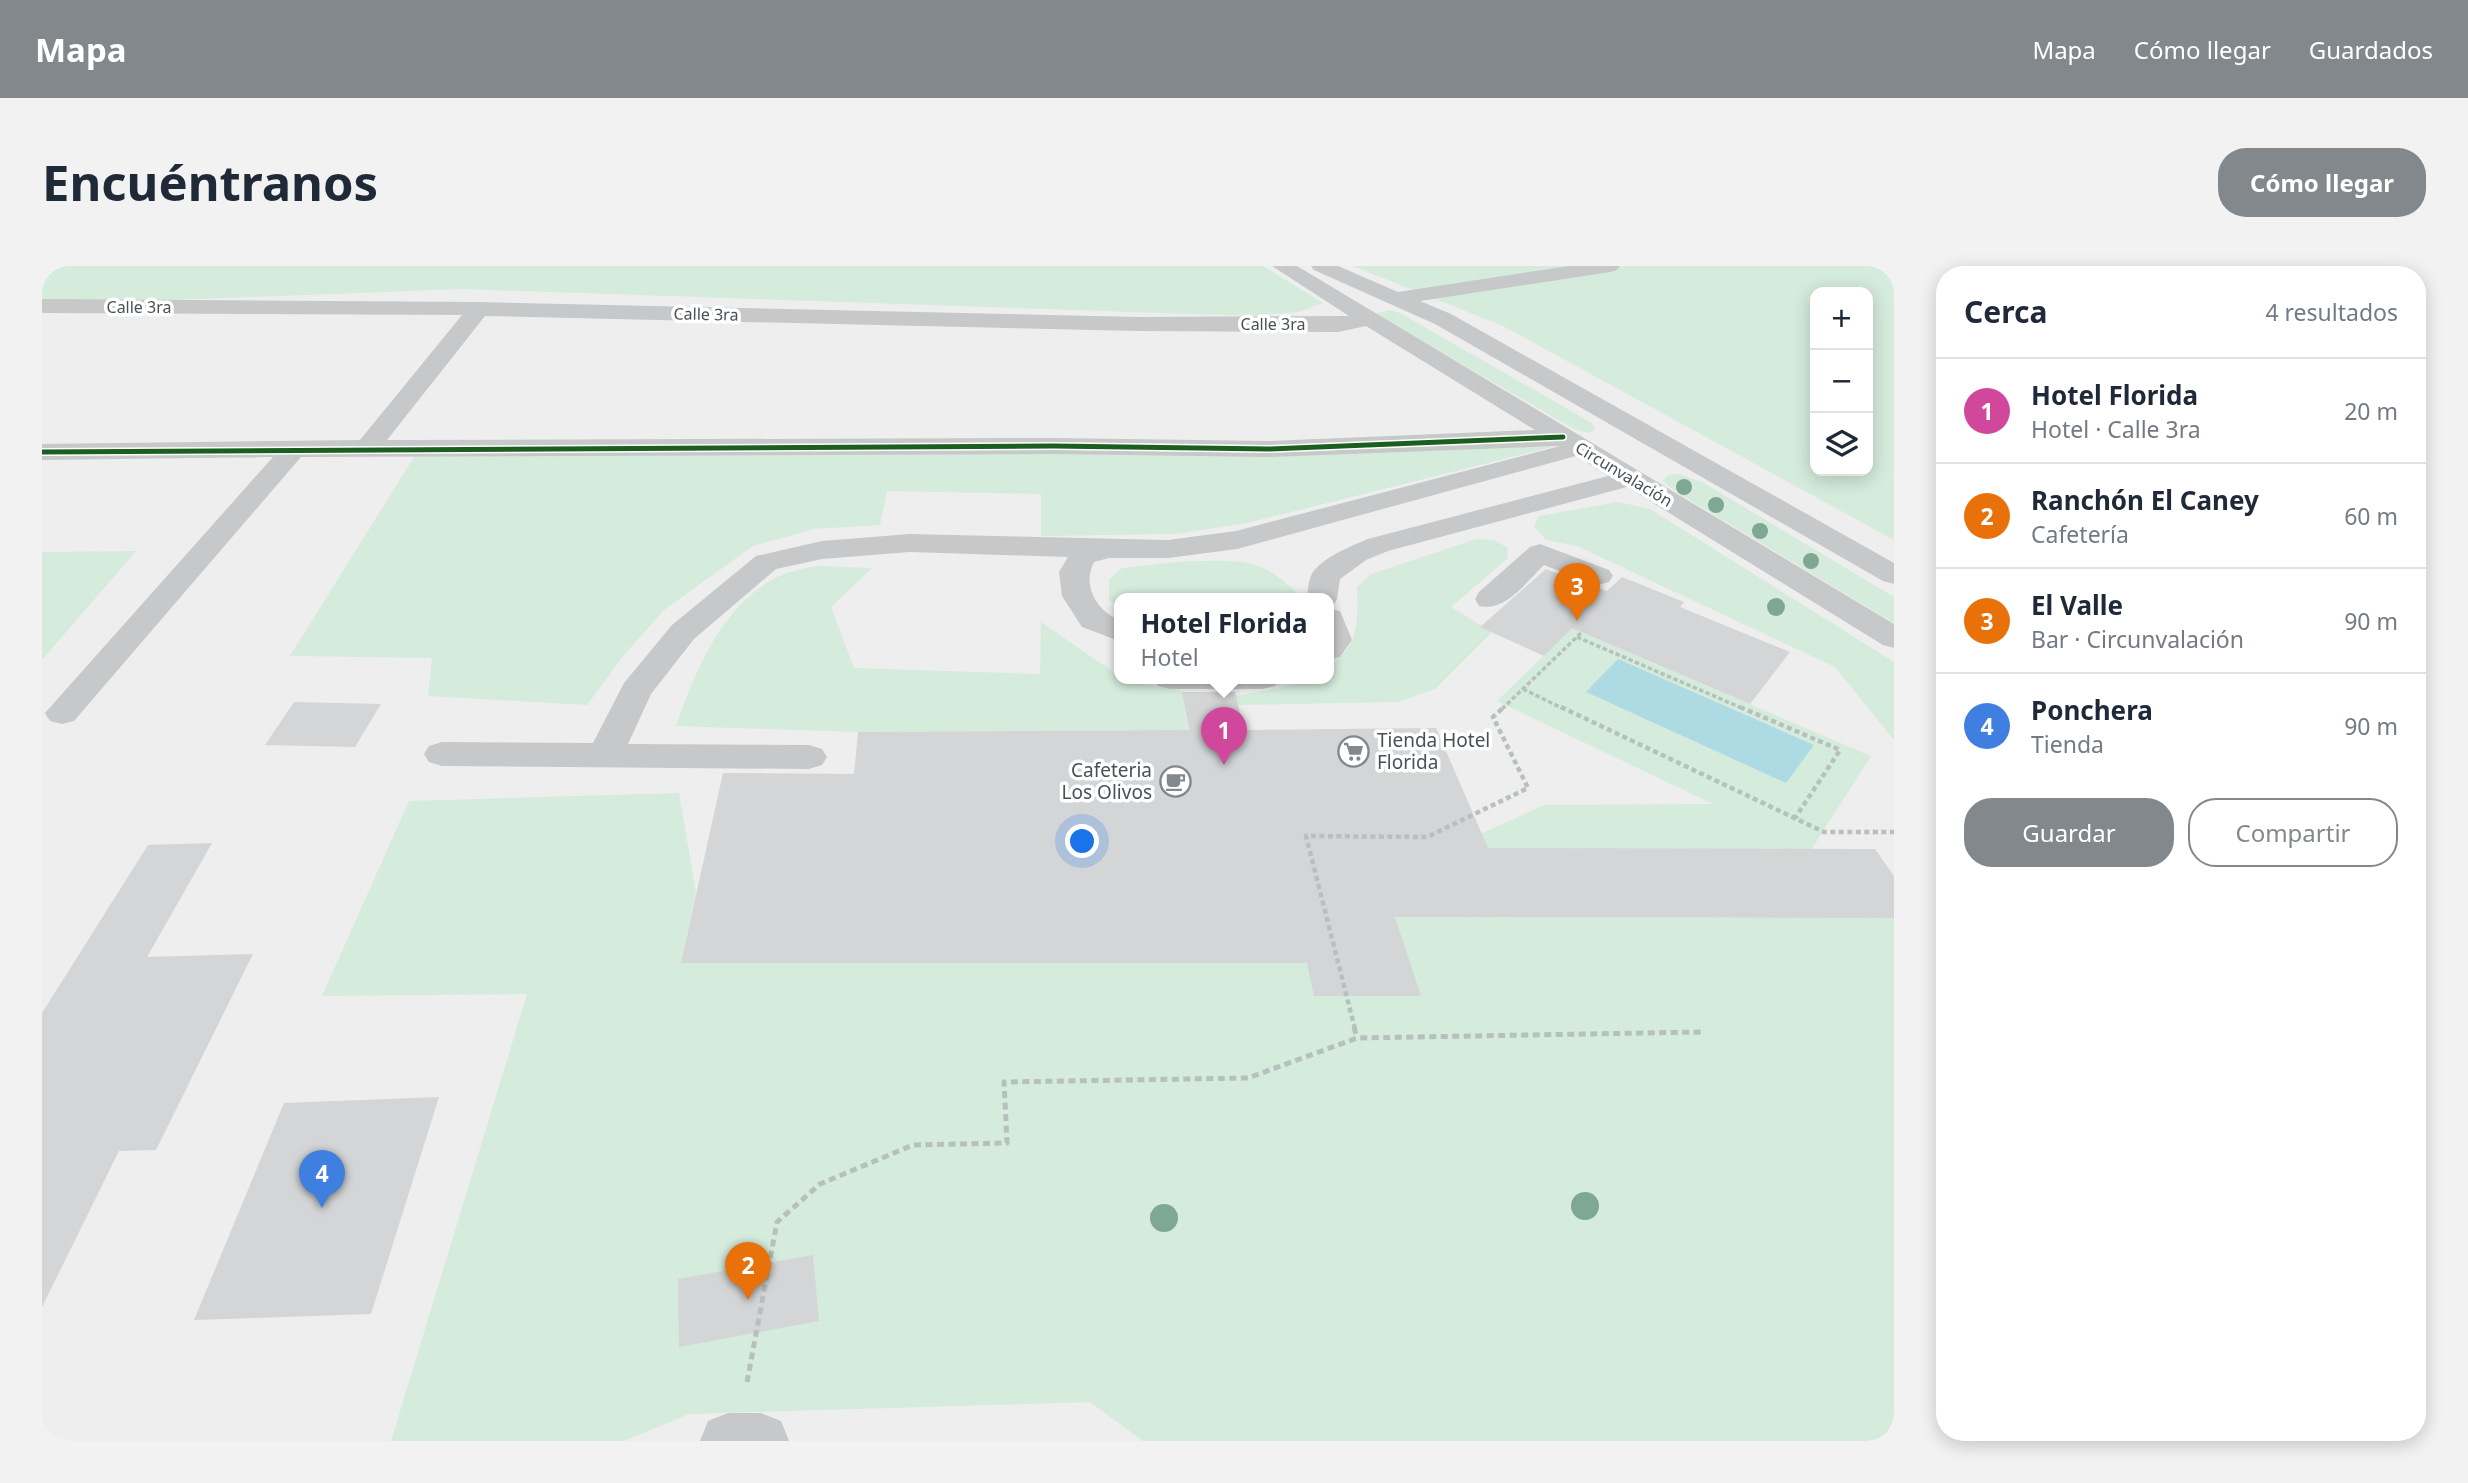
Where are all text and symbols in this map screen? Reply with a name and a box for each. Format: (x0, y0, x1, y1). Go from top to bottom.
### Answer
text: Mapa (35, 27, 127, 72)
text: Mapa (2032, 33, 2096, 66)
text: Cómo llegar (2134, 33, 2271, 66)
text: Guardados (2309, 33, 2433, 66)
button: Cómo llegar (2218, 148, 2426, 217)
text: Encuéntranos (42, 149, 378, 215)
map controls (1810, 287, 1873, 476)
button: + (1810, 287, 1873, 350)
text: Cerca (1964, 291, 2047, 332)
street label: Calle 3ra (107, 296, 171, 318)
text: 4 resultados (2265, 296, 2398, 328)
street label: Calle 3ra (673, 302, 739, 326)
street label: Calle 3ra (1241, 313, 1305, 335)
button: − (1810, 350, 1873, 413)
text: Hotel Florida (2031, 377, 2198, 413)
text: 1 (1980, 395, 1994, 427)
text: 20 m (2344, 395, 2398, 427)
button: layers (1810, 413, 1873, 476)
text: Hotel · Calle 3ra (2031, 413, 2201, 445)
street label: Circunvalación (1571, 436, 1677, 512)
text: Ranchón El Caney (2031, 482, 2259, 518)
text: 2 (1980, 500, 1994, 532)
text: 60 m (2344, 500, 2398, 532)
text: Cafetería (2031, 518, 2129, 550)
pin: 3 (1554, 563, 1600, 621)
text: El Valle (2031, 587, 2123, 623)
popup (1114, 593, 1334, 684)
text: Hotel Florida (1140, 605, 1308, 641)
text: 3 (1980, 605, 1994, 637)
text: 90 m (2344, 605, 2398, 637)
text: Bar · Circunvalación (2031, 623, 2244, 655)
text: Hotel (1140, 641, 1199, 673)
text: Ponchera (2031, 692, 2153, 728)
pin: 1 (1201, 707, 1247, 765)
text: 4 (1980, 710, 1994, 742)
text: 90 m (2344, 710, 2398, 742)
place label: Tienda Hotel Florida (1377, 727, 1490, 775)
text: Tienda (2031, 728, 2104, 760)
supermarket icon: Tienda Hotel Florida (1337, 734, 1371, 768)
place label: Cafeteria Los Olivos (1062, 757, 1152, 805)
cafe icon: Cafeteria Los Olivos (1158, 764, 1192, 798)
button: Guardar (1964, 798, 2174, 867)
button: Compartir (2188, 798, 2398, 867)
your location (1065, 824, 1099, 858)
pin: 4 (299, 1150, 345, 1208)
pin: 2 (725, 1242, 771, 1300)

